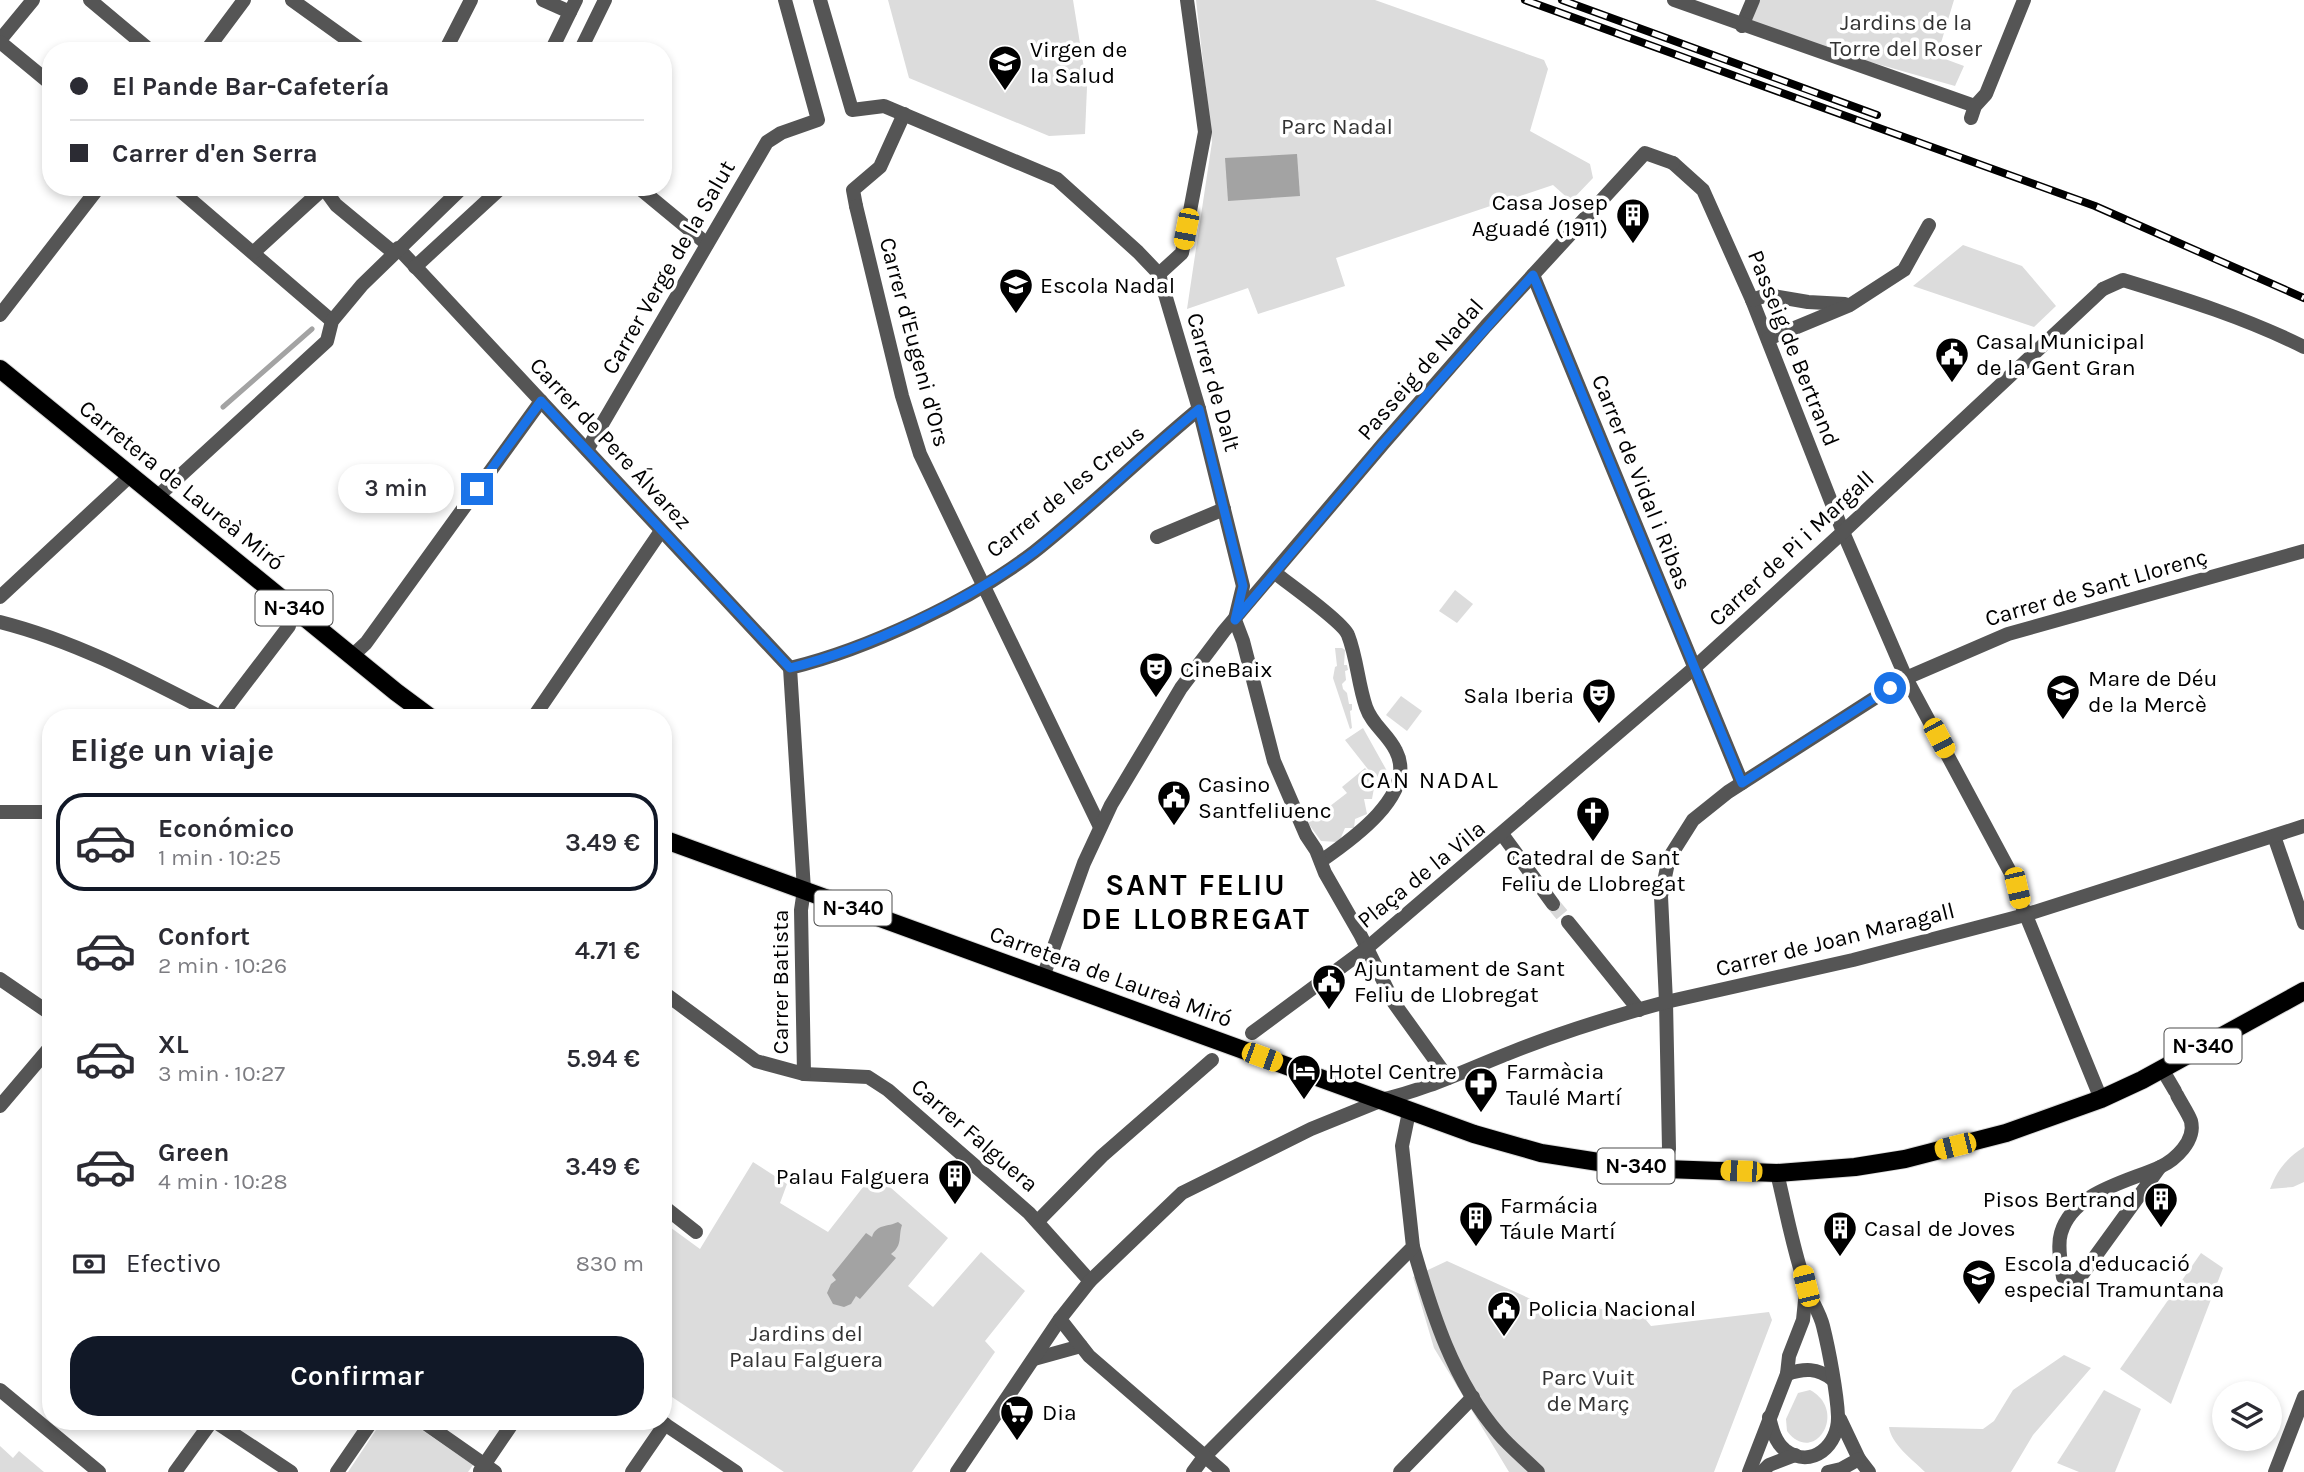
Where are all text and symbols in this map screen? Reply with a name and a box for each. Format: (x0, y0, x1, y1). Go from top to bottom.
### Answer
park label: Jardins de la Torre del Roser (1830, 9, 1983, 62)
place label: Virgen de la Salud (1030, 36, 1127, 89)
school or university icon: Virgen de la Salud (986, 43, 1024, 92)
text: El Pande Bar-Cafetería (112, 71, 390, 102)
park label: Parc Nadal (1281, 113, 1393, 140)
text: Carrer d'en Serra (112, 138, 318, 169)
street label: Carrer Verge de la Salut (596, 155, 741, 379)
place label: Casa Josep Aguadé (1911) (1472, 189, 1608, 242)
building icon: Casa Josep Aguadé (1911) (1614, 196, 1652, 245)
car (1172, 206, 1201, 252)
street label: Carrer d'Eugeni d'Ors (874, 235, 955, 450)
street label: Passeig de Bertrand (1742, 246, 1845, 450)
school or university icon: Escola Nadal (997, 266, 1035, 315)
place label: Escola Nadal (1040, 272, 1175, 299)
street label: Passeig de Nadal (1352, 293, 1489, 446)
street label: Carrer de Dalt (1181, 310, 1246, 455)
place label: Casal Municipal de la Gent Gran (1976, 328, 2145, 381)
public building icon: Casal Municipal de la Gent Gran (1933, 335, 1971, 384)
street label: Carrer de Pere Álvarez (524, 352, 697, 535)
street label: Carrer de Vidal i Ribas (1586, 371, 1697, 594)
street label: Carretera de Laureà Miró (74, 394, 290, 576)
street label: Carrer de les Creus (981, 419, 1150, 564)
callout: 3 min (337, 464, 452, 514)
street label: Carrer de Pi i Margall (1703, 465, 1879, 632)
route end (461, 473, 493, 505)
text: 3 min (364, 475, 428, 502)
street label: Carrer de Sant Llorenç (1982, 543, 2210, 632)
road number: N-340 (256, 590, 332, 626)
theatre icon: CineBaix (1137, 650, 1175, 699)
place label: CineBaix (1180, 656, 1272, 683)
place label: Mare de Déu de la Mercè (2088, 665, 2218, 718)
route start (1874, 672, 1906, 704)
school or university icon: Mare de Déu de la Mercè (2044, 672, 2082, 721)
theatre icon: Sala Iberia (1580, 676, 1618, 725)
place label: Sala Iberia (1463, 682, 1574, 709)
car (1920, 715, 1959, 761)
text: Elige un viaje (70, 732, 274, 769)
district label: CAN NADAL (1360, 766, 1500, 794)
place label: Casino Santfeliuenc (1198, 771, 1332, 824)
public building icon: Casino Santfeliuenc (1155, 778, 1193, 827)
church icon: Catedral de Sant Feliu de Llobregat (1574, 794, 1612, 843)
icon: car (74, 811, 137, 874)
text: Económico (158, 813, 294, 844)
street label: Plaça de la Vila (1352, 815, 1491, 934)
text: 3.49 € (565, 827, 640, 858)
text: 1 min · 10:25 (158, 844, 281, 871)
place label: Catedral de Sant Feliu de Llobregat (1501, 844, 1686, 897)
car (2003, 865, 2032, 911)
district label: SANT FELIU DE LLOBREGAT (1081, 867, 1311, 937)
road number: N-340 (814, 890, 892, 926)
street label: Carrer de Joan Maragall (1713, 897, 1957, 982)
street label: Carrer Batista (767, 910, 794, 1054)
icon: car (74, 919, 137, 982)
street label: Carretera de Laureà Miró (986, 920, 1236, 1033)
text: Confort (158, 921, 250, 952)
text: 4.71 € (575, 935, 640, 966)
text: 2 min · 10:26 (158, 952, 287, 979)
place label: Ajuntament de Sant Feliu de Llobregat (1354, 955, 1565, 1008)
public building icon: Ajuntament de Sant Feliu de Llobregat (1310, 962, 1348, 1011)
icon: car (74, 1027, 137, 1090)
road number: N-340 (2164, 1028, 2242, 1064)
text: XL (158, 1029, 189, 1060)
car (1239, 1040, 1286, 1074)
text: 5.94 € (566, 1043, 640, 1074)
hotel icon: Hotel Centre (1285, 1052, 1323, 1101)
place label: Hotel Centre (1328, 1058, 1457, 1085)
place label: Farmàcia Taulé Martí (1506, 1058, 1622, 1111)
text: 3 min · 10:27 (158, 1060, 285, 1087)
pharmacy icon: Farmàcia Taulé Martí (1462, 1065, 1500, 1114)
street label: Carrer Falguera (906, 1073, 1044, 1198)
car (1933, 1131, 1978, 1161)
icon: car (74, 1135, 137, 1198)
text: Green (158, 1137, 230, 1168)
road number: N-340 (1598, 1148, 1674, 1184)
text: 3.49 € (565, 1151, 640, 1182)
building icon: Palau Falguera (936, 1157, 974, 1206)
car (1720, 1160, 1763, 1182)
place label: Palau Falguera (776, 1163, 930, 1190)
text: 4 min · 10:28 (158, 1168, 288, 1195)
building icon: Pisos Bertrand (2142, 1180, 2180, 1229)
place label: Pisos Bertrand (1983, 1186, 2136, 1213)
place label: Farmácia Táule Martí (1500, 1192, 1616, 1245)
building icon: Farmácia Táule Martí (1457, 1199, 1495, 1248)
building icon: Casal de Joves (1821, 1209, 1859, 1258)
place label: Casal de Joves (1864, 1215, 2016, 1242)
icon: cash (70, 1245, 108, 1283)
text: Efectivo (126, 1248, 221, 1279)
text: 830 m (576, 1250, 644, 1277)
place label: Escola d'educació especial Tramuntana (2004, 1250, 2224, 1303)
school or university icon: Escola d'educació especial Tramuntana (1960, 1257, 1998, 1306)
car (1791, 1263, 1822, 1309)
public building icon: Policia Nacional (1485, 1289, 1523, 1338)
place label: Policia Nacional (1528, 1295, 1696, 1322)
park label: Jardins del Palau Falguera (729, 1320, 883, 1373)
button: Confirmar (70, 1336, 644, 1416)
park label: Parc Vuit de Març (1541, 1364, 1635, 1417)
map controls (2212, 1381, 2282, 1451)
button: layers (2212, 1381, 2282, 1451)
supermarket icon: Dia (998, 1393, 1036, 1442)
place label: Dia (1042, 1399, 1077, 1426)

